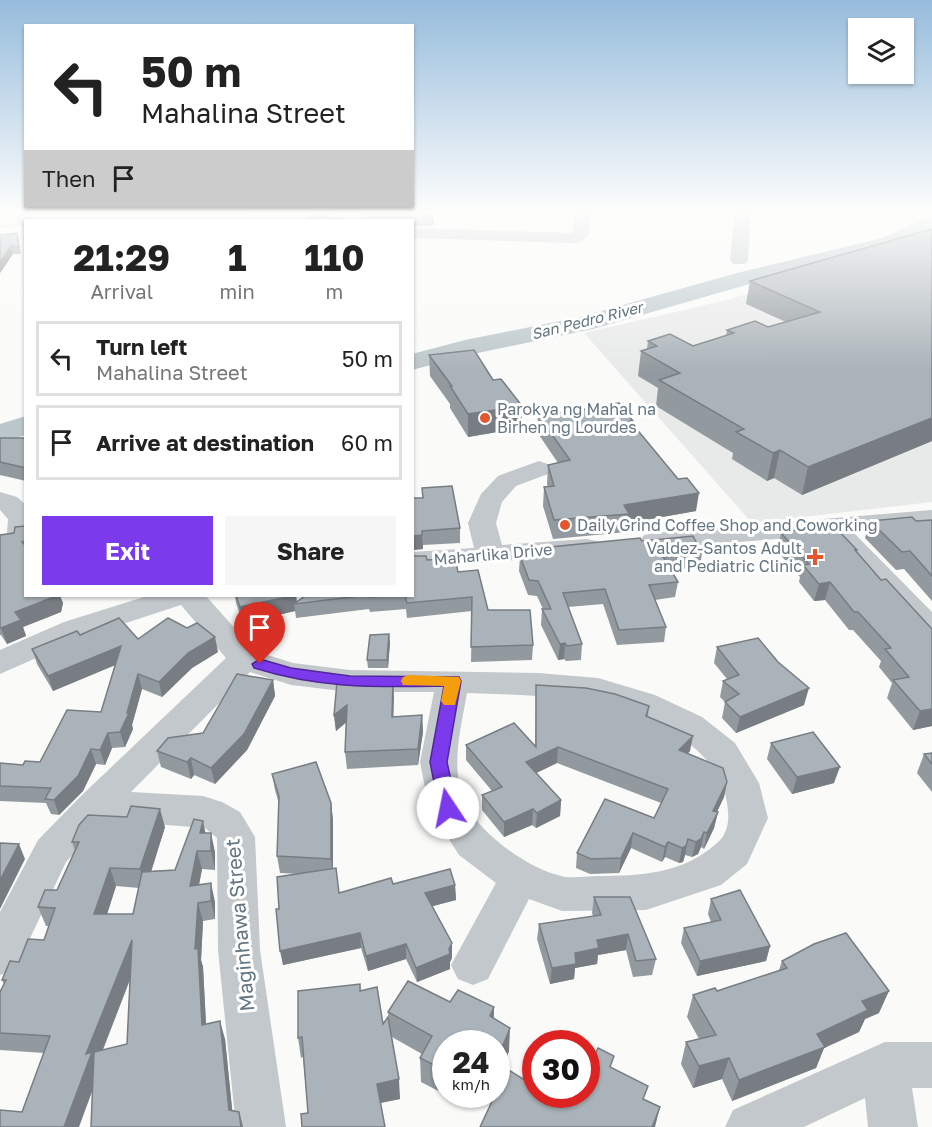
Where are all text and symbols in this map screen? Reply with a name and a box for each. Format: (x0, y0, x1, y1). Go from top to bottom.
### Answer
map controls (848, 18, 914, 84)
button: layers (848, 18, 914, 84)
text: 50 m (141, 46, 241, 96)
icon: left (42, 48, 120, 126)
text: Mahalina Street (141, 97, 346, 129)
icon: arrive (107, 162, 140, 195)
text: Then (42, 165, 95, 192)
text: 21:29 (73, 236, 170, 279)
text: 1 (228, 236, 246, 279)
text: 110 (304, 236, 365, 279)
text: Arrival (90, 279, 153, 303)
text: min (219, 279, 255, 303)
text: m (326, 279, 343, 303)
water label: San Pedro River (529, 297, 646, 343)
text: Turn left (96, 333, 187, 360)
icon: left (45, 342, 78, 375)
text: 50 m (342, 345, 393, 372)
text: Mahalina Street (96, 360, 248, 384)
place label: Parokya ng Mahal na Birhen ng Lourdes (497, 399, 656, 437)
marker: Parokya ng Mahal na Birhen ng Lourdes (478, 411, 492, 425)
icon: arrive (45, 426, 78, 459)
text: Arrive at destination (96, 429, 314, 456)
text: 60 m (341, 429, 393, 456)
place label: Daily Grind Coffee Shop and Coworking (577, 515, 878, 535)
button: Exit (42, 516, 213, 585)
button: Share (225, 516, 396, 585)
marker: Daily Grind Coffee Shop and Coworking (558, 518, 572, 532)
place label: Valdez-Santos Adult and Pediatric Clinic (646, 538, 802, 576)
street label: Maharlika Drive (433, 539, 553, 569)
marker: Valdez-Santos Adult and Pediatric Clinic (806, 548, 824, 566)
pin (234, 602, 285, 664)
icon: arrive (243, 611, 276, 644)
position arrow (416, 776, 480, 840)
street label: Maginhawa Street (220, 838, 259, 1012)
speed limit sign: 30 (522, 1030, 600, 1108)
text: 24 (452, 1044, 490, 1080)
text: km/h (452, 1075, 490, 1093)

